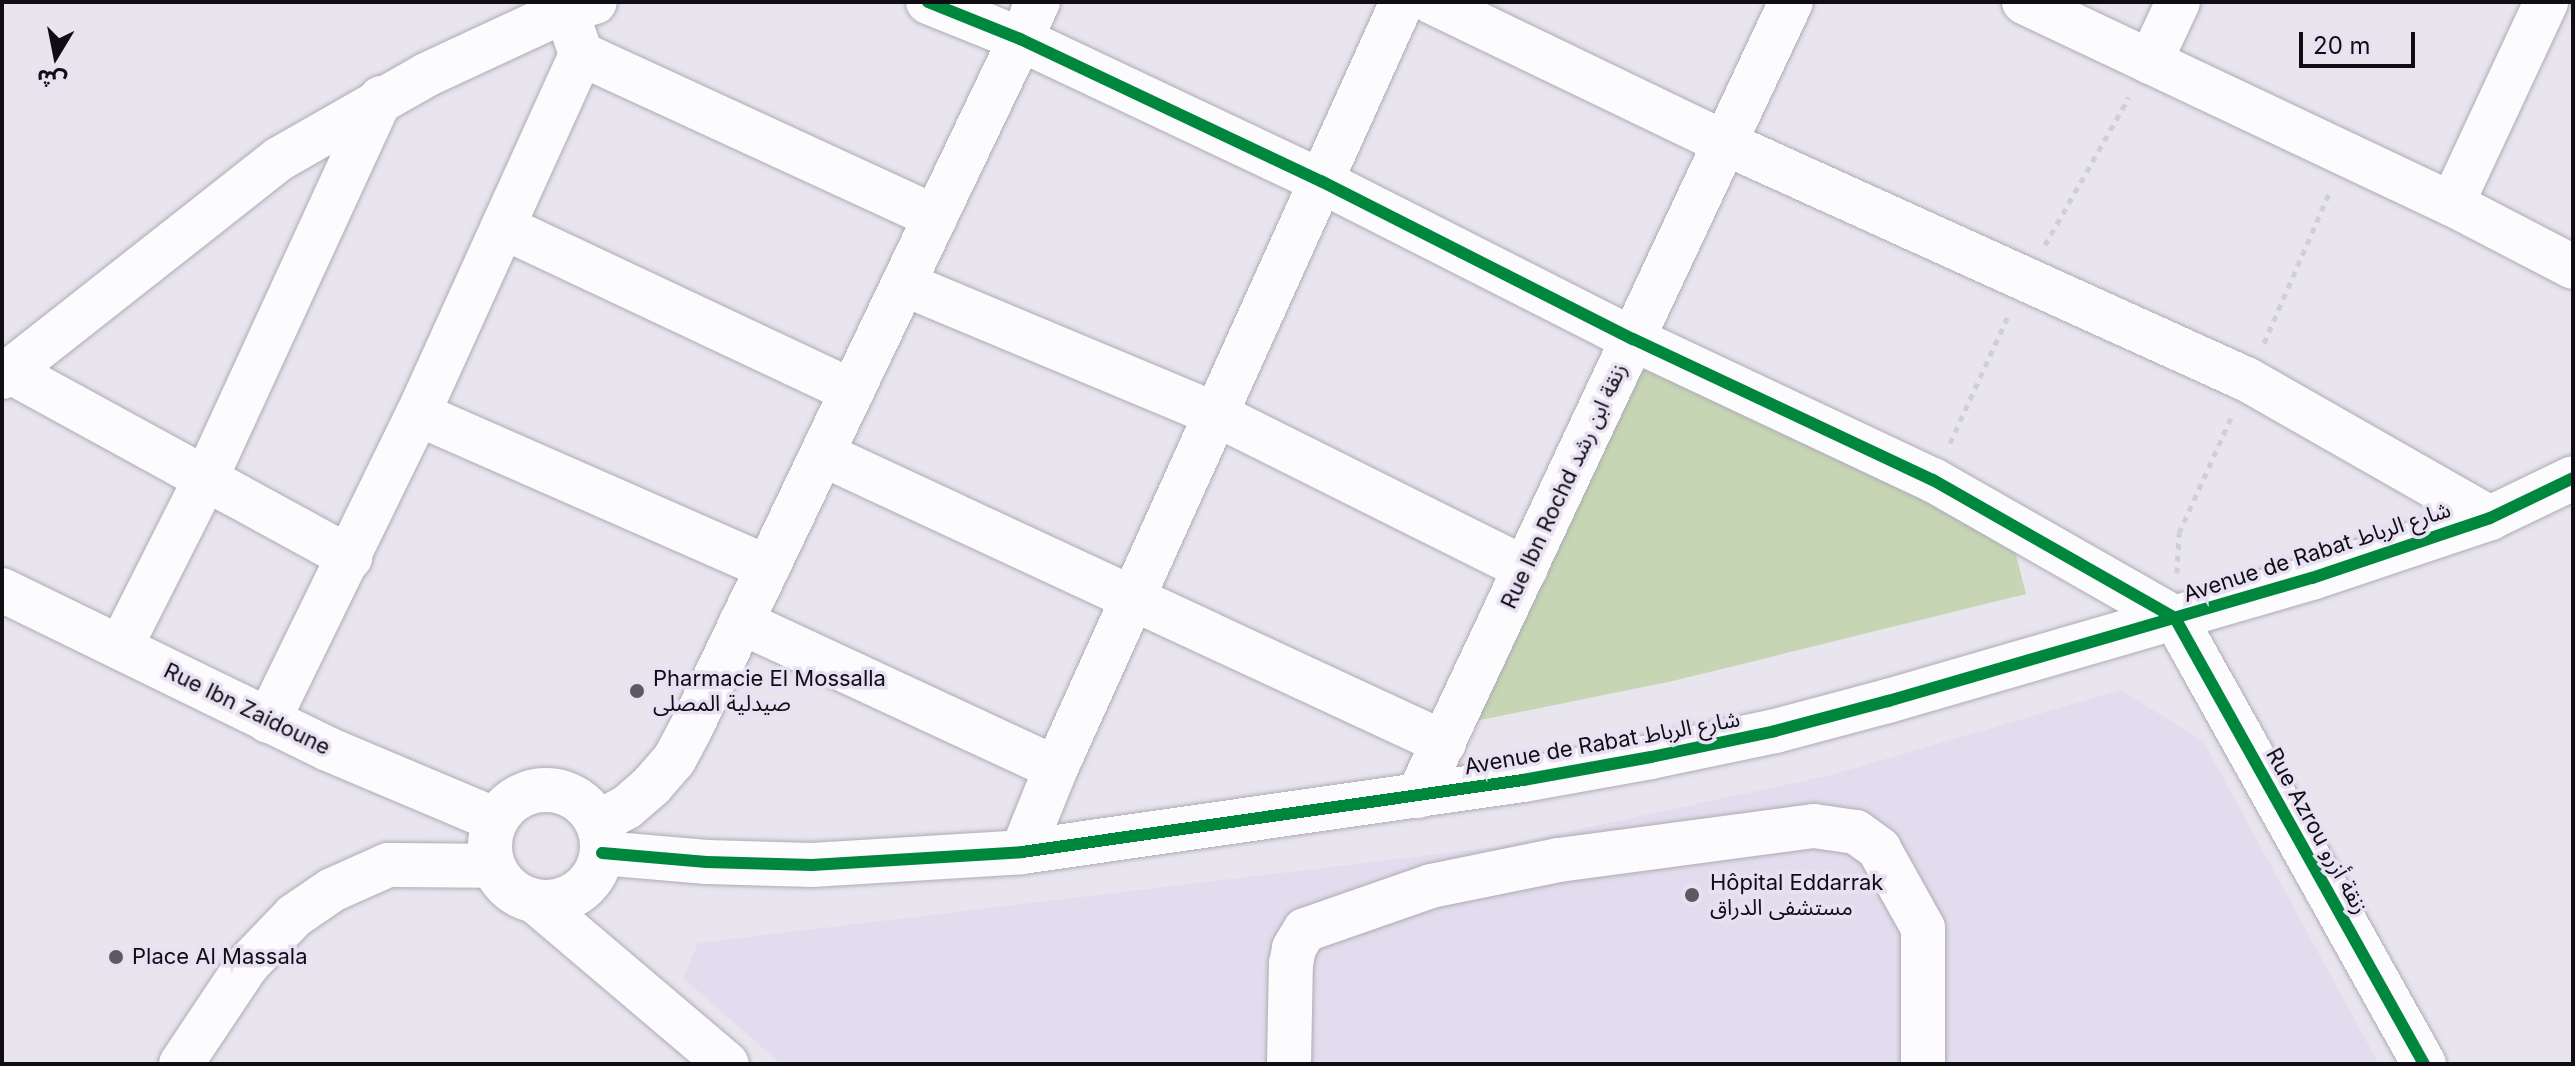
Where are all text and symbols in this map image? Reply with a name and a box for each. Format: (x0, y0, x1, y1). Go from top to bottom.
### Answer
north arrow (16, 16, 96, 96)
scale bar (2303, 16, 2419, 66)
text: 20 m (2313, 31, 2371, 60)
text: ش (35, 64, 69, 95)
street label: Rue Ibn Rochd زنقة ابن رشد (1495, 359, 1633, 613)
street label: Avenue de Rabat شارع الرباط (2180, 496, 2454, 608)
street label: Rue Ibn Zaidoune (160, 657, 334, 761)
place label: Pharmacie El Mossalla صيدلية المصلى (653, 665, 886, 716)
marker: Pharmacie El Mossalla صيدلية المصلى (628, 682, 646, 700)
street label: Avenue de Rabat شارع الرباط (1462, 706, 1742, 780)
street label: Rue Azrou زنقة أزرو (2260, 743, 2374, 919)
place label: Hôpital Eddarrak مستشفى الدراق (1710, 869, 1883, 920)
marker: Hôpital Eddarrak مستشفى الدراق (1681, 884, 1703, 906)
place label: Place Al Massala (132, 944, 307, 970)
marker: Place Al Massala (107, 948, 125, 966)

